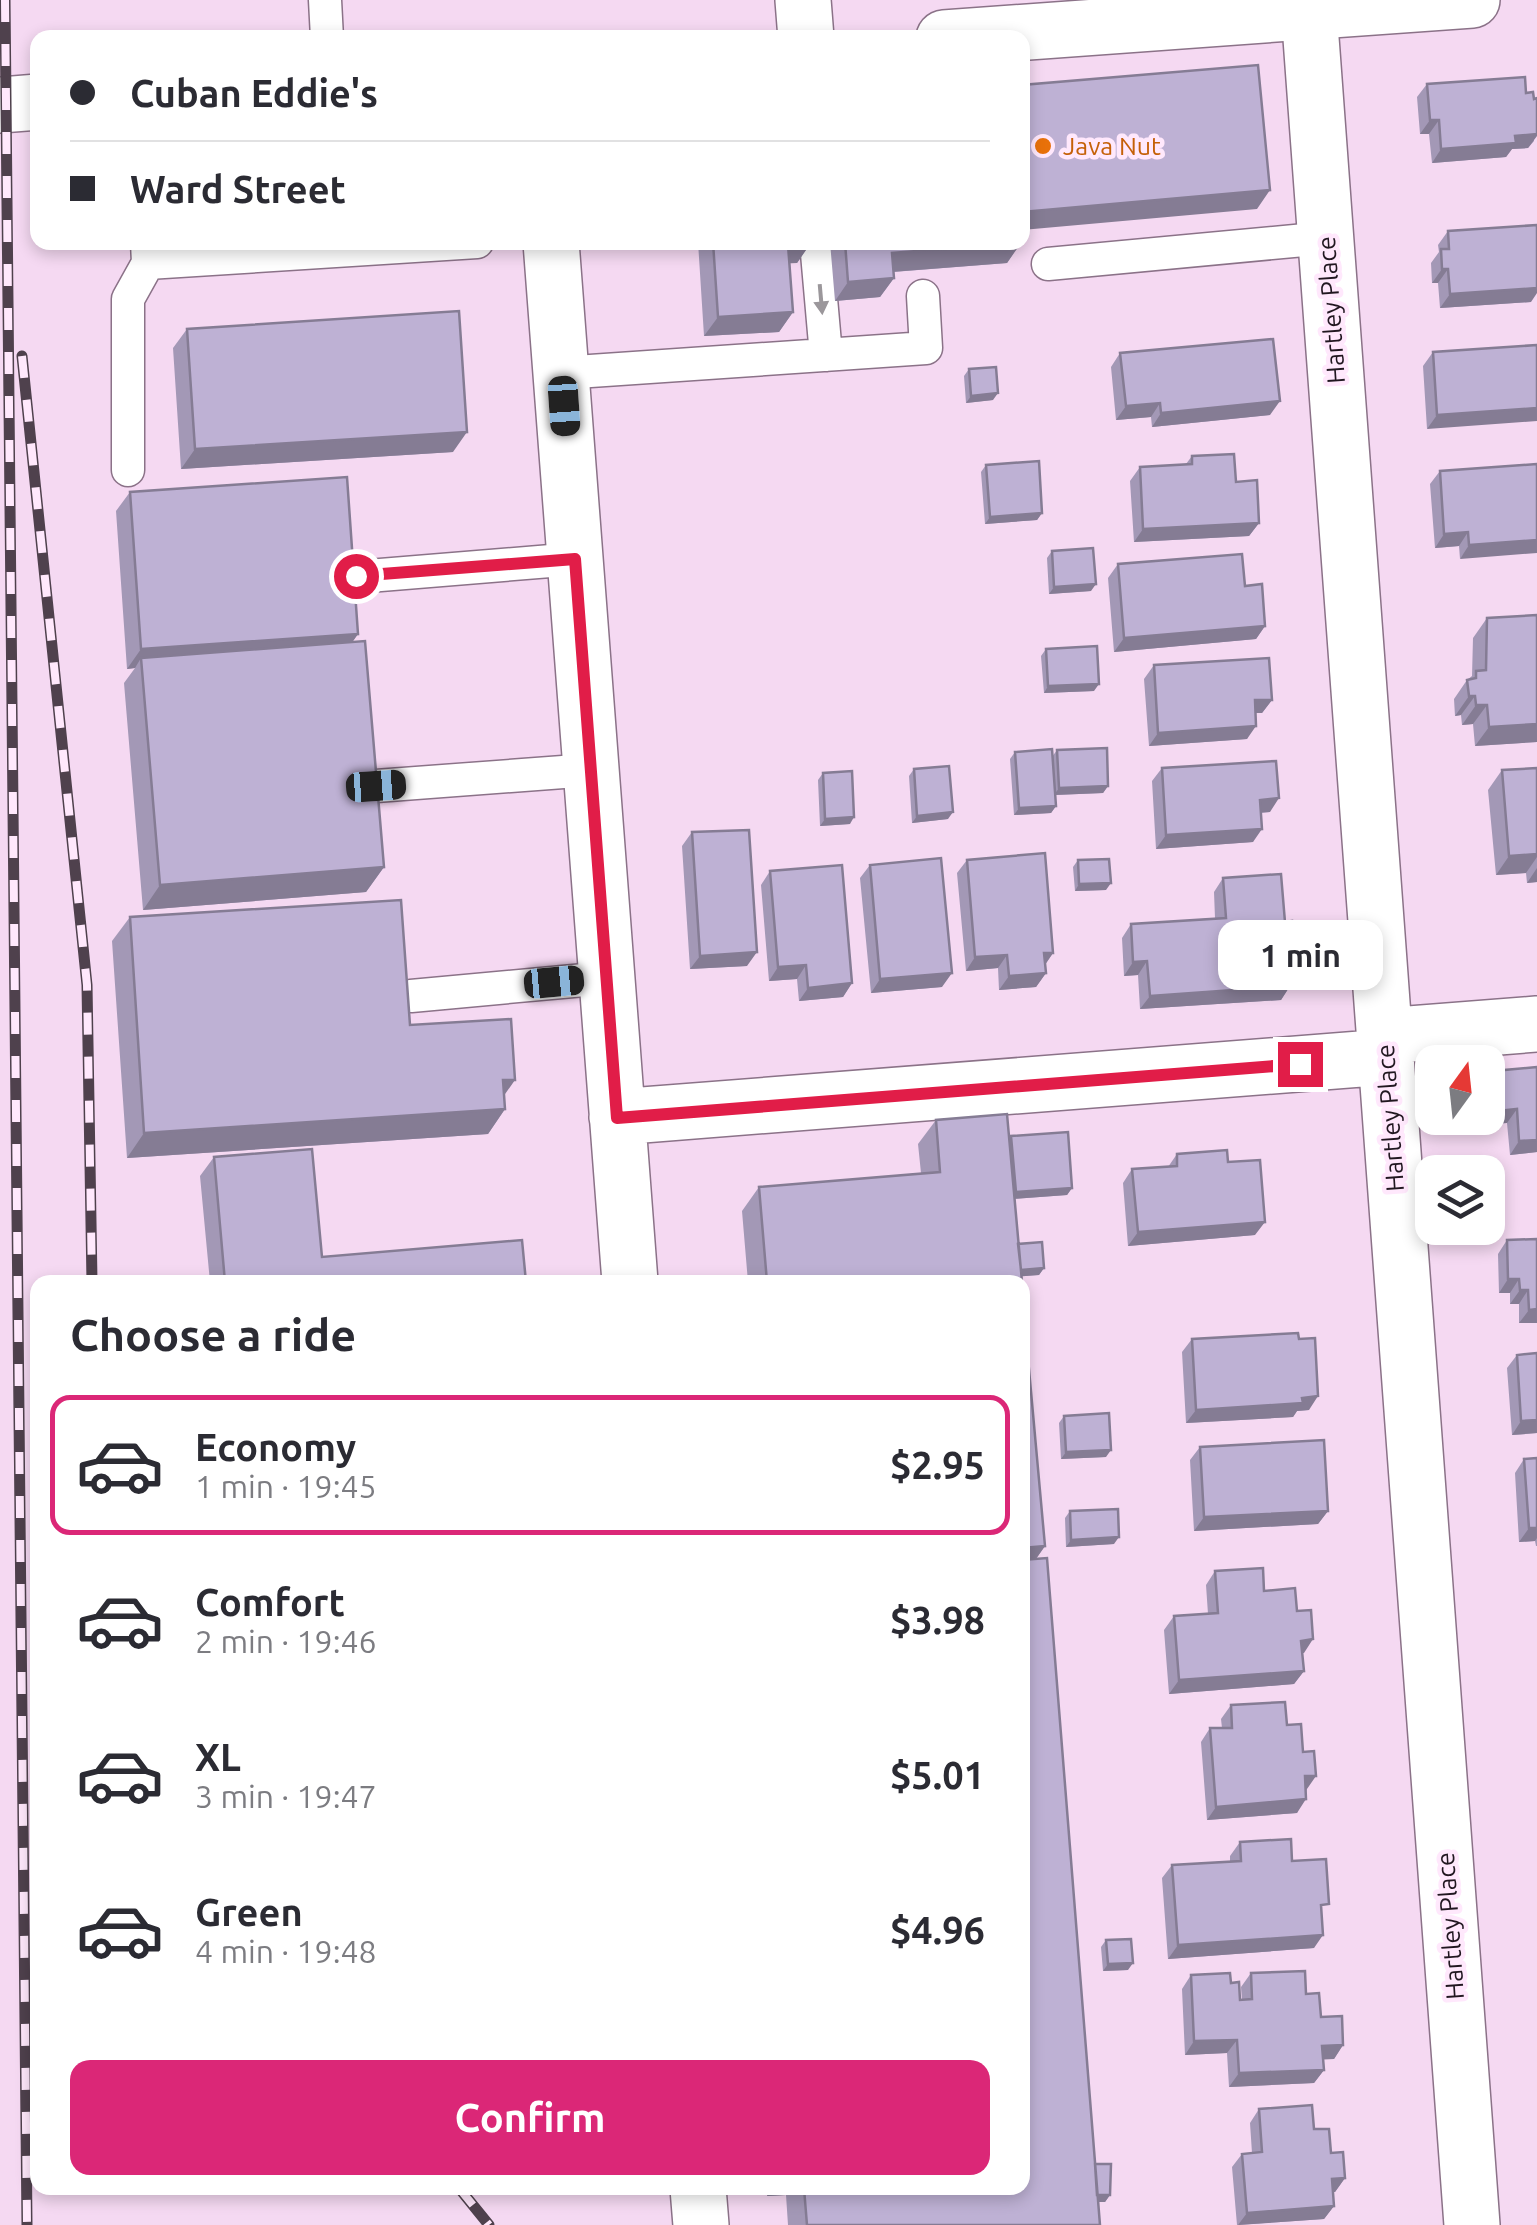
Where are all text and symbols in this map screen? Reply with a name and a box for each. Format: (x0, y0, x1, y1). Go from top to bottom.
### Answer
text: Cuban Eddie's (130, 72, 378, 114)
place label: Java Nut (1063, 132, 1161, 160)
marker: Java Nut (1032, 135, 1054, 157)
text: Ward Street (130, 168, 346, 210)
street label: Hartley Place (1312, 235, 1350, 385)
one-way arrow (813, 283, 829, 315)
car (547, 375, 581, 437)
route start (334, 554, 379, 599)
car (345, 769, 407, 803)
callout: 1 min (1218, 919, 1382, 989)
text: 1 min (1260, 937, 1341, 973)
car (523, 964, 585, 1000)
route end (1278, 1042, 1323, 1087)
street label: Hartley Place (1371, 1043, 1409, 1193)
north arrow (1415, 1045, 1505, 1135)
map controls (1415, 1045, 1505, 1245)
button: layers (1415, 1155, 1505, 1245)
text: Choose a ride (70, 1309, 356, 1360)
icon: car (75, 1420, 165, 1510)
text: Economy (195, 1426, 356, 1468)
text: $2.95 (890, 1444, 985, 1486)
text: 1 min · 19:45 (195, 1468, 377, 1504)
icon: car (75, 1575, 165, 1665)
text: Comfort (195, 1581, 345, 1623)
text: $3.98 (890, 1599, 985, 1641)
text: 2 min · 19:46 (195, 1623, 377, 1659)
icon: car (75, 1730, 165, 1820)
text: XL (195, 1736, 241, 1778)
text: $5.01 (890, 1754, 985, 1796)
text: 3 min · 19:47 (195, 1778, 377, 1814)
street label: Hartley Place (1431, 1851, 1469, 2001)
icon: car (75, 1885, 165, 1975)
text: Green (195, 1891, 303, 1933)
text: $4.96 (890, 1909, 985, 1951)
text: 4 min · 19:48 (195, 1933, 377, 1969)
button: Confirm (70, 2060, 990, 2175)

